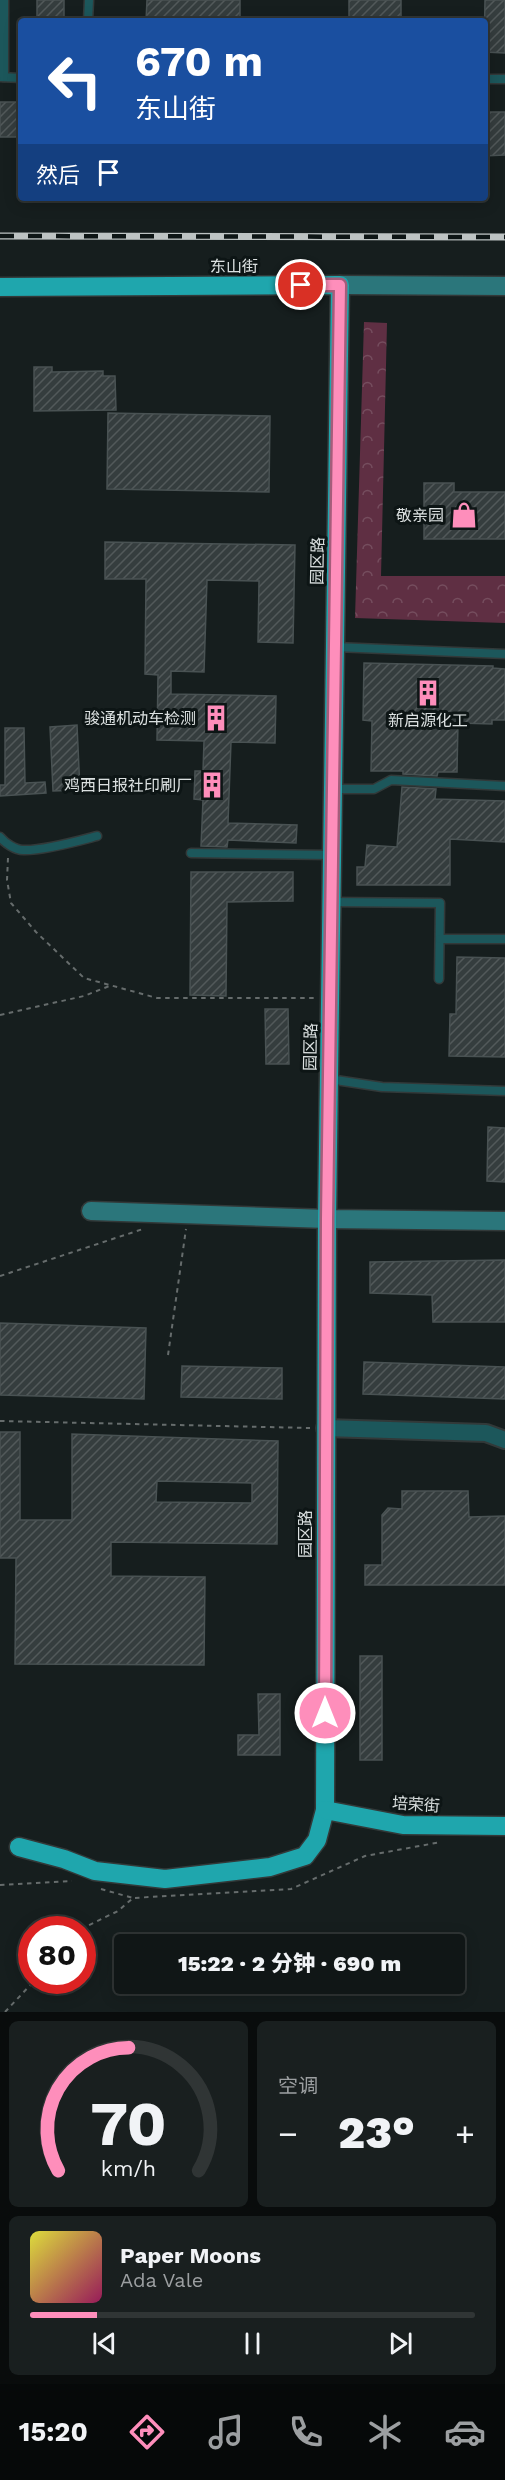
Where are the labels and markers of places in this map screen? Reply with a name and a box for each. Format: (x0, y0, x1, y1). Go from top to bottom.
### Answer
pin (275, 259, 326, 310)
shop icon: 敬亲园 (449, 500, 479, 530)
place label: 敬亲园 (396, 506, 444, 525)
building icon: 新启源化工 (413, 678, 443, 708)
building icon: 骏通机动车检测 (201, 703, 231, 733)
place label: 骏通机动车检测 (84, 709, 196, 728)
place label: 新启源化工 (388, 711, 468, 730)
building icon: 鸡西日报社印刷厂 (197, 770, 227, 800)
place label: 鸡西日报社印刷厂 (64, 776, 192, 795)

